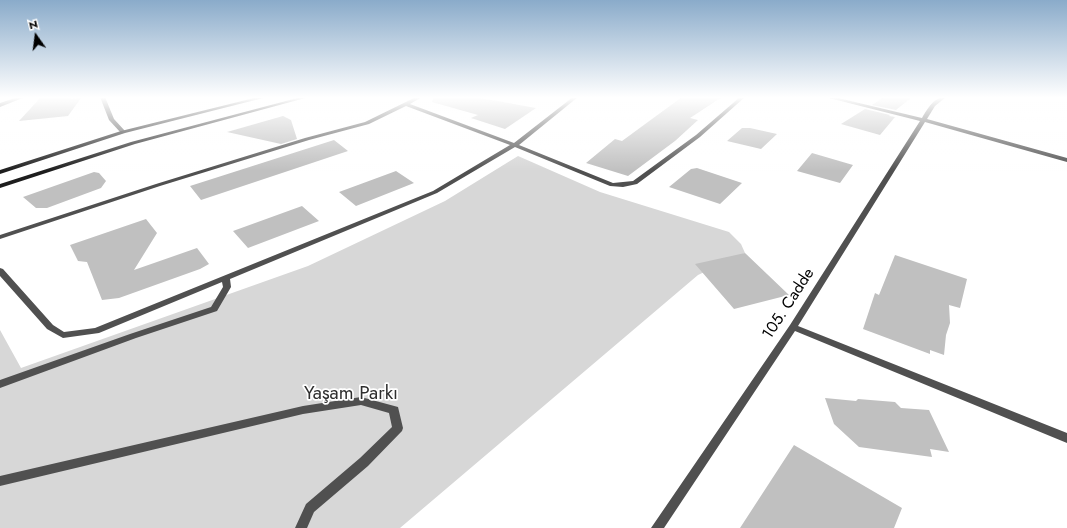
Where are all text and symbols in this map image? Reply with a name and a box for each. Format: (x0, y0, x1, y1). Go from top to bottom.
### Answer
north arrow (16, 16, 56, 56)
text: N (27, 16, 39, 33)
street label: 105. Cadde (759, 265, 819, 343)
park label: Yaşam Parkı (304, 383, 398, 405)

